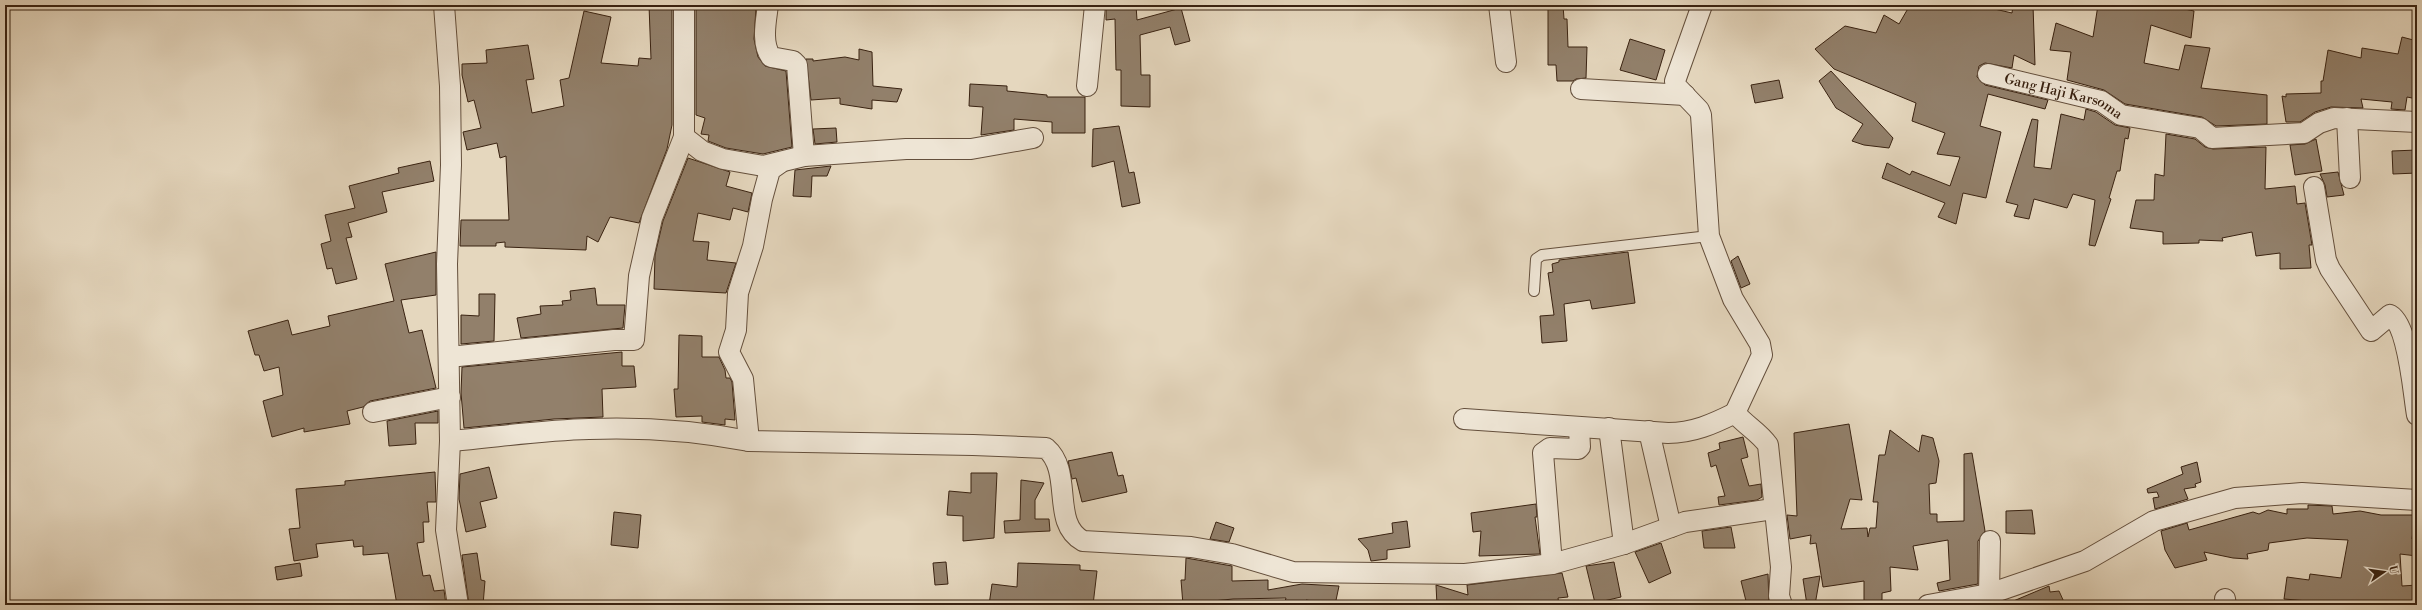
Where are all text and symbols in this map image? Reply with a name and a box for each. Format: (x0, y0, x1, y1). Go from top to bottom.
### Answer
street label: Gang Haji Karsoma (2002, 70, 2126, 124)
north arrow (2364, 552, 2404, 592)
text: U (2385, 564, 2401, 576)

